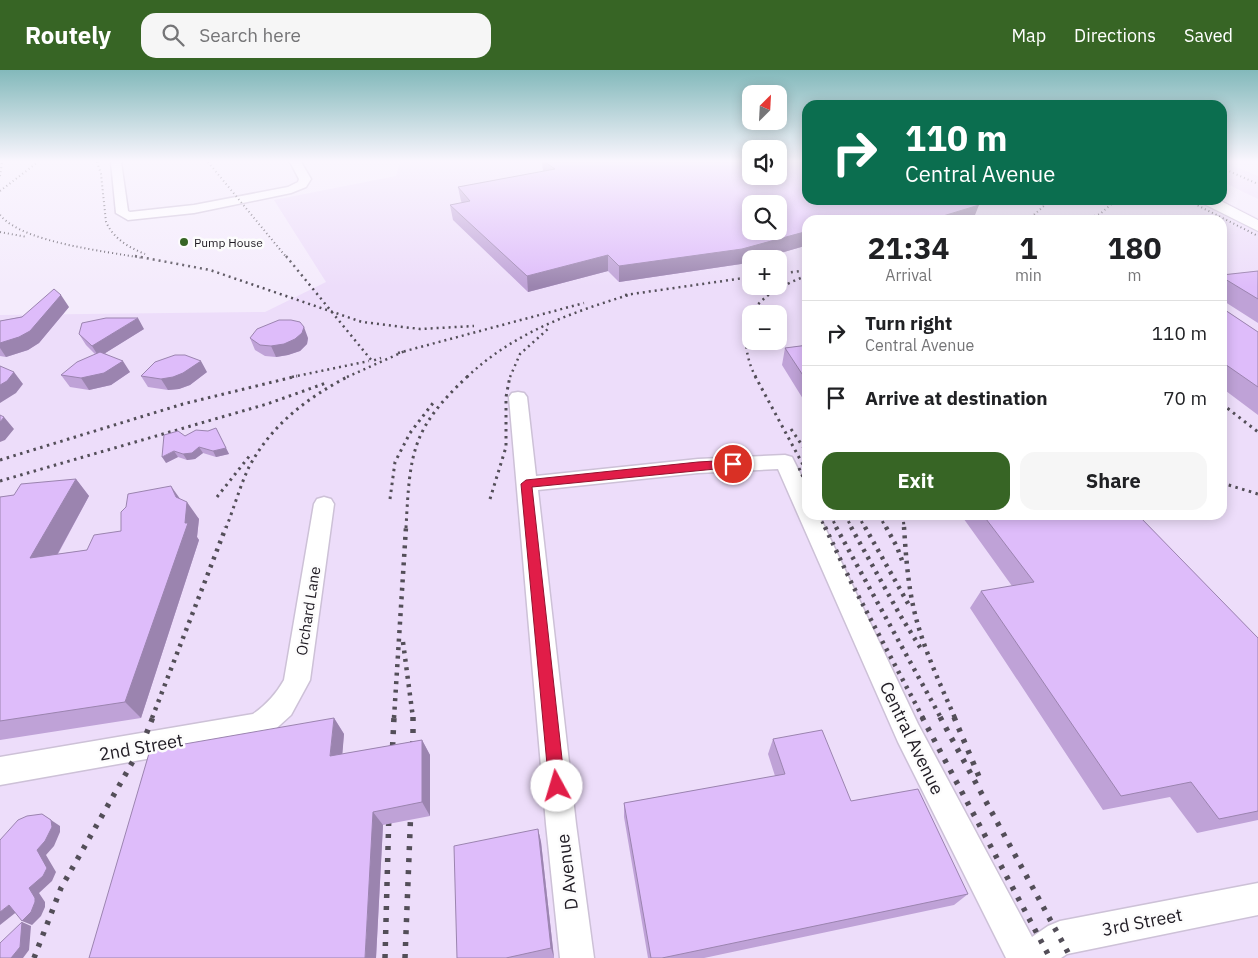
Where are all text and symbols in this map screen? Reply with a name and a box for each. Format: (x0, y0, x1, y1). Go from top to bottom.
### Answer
search box (141, 13, 491, 58)
text: Routely (25, 19, 111, 51)
icon: search (159, 21, 187, 49)
text: Search here (199, 23, 301, 47)
text: Map (1011, 24, 1046, 47)
text: Directions (1074, 24, 1156, 47)
text: Saved (1184, 24, 1233, 47)
north arrow (742, 85, 788, 130)
map controls (742, 85, 787, 350)
text: 110 m (905, 115, 1008, 161)
icon: right (822, 120, 887, 185)
button: sound (742, 140, 787, 185)
text: Central Avenue (905, 159, 1055, 188)
button: search (742, 195, 787, 240)
text: 21:34 (868, 228, 949, 267)
text: 1 (1019, 228, 1037, 267)
text: 180 (1107, 228, 1161, 267)
place label: Pump House (194, 235, 263, 250)
marker: Pump House (178, 236, 190, 248)
button: + (742, 250, 787, 295)
text: Arrival (885, 265, 932, 285)
text: min (1015, 265, 1042, 285)
text: m (1127, 265, 1141, 285)
button: − (742, 305, 787, 350)
text: Turn right (865, 311, 952, 335)
icon: right (822, 319, 850, 347)
text: 110 m (1152, 321, 1207, 345)
text: Central Avenue (865, 335, 974, 355)
icon: arrive (822, 384, 850, 412)
text: Arrive at destination (865, 386, 1048, 410)
text: 70 m (1163, 386, 1207, 410)
pin (712, 443, 754, 485)
icon: arrive (719, 450, 747, 478)
button: Exit (822, 452, 1010, 510)
button: Share (1020, 452, 1207, 510)
street label: Orchard Lane (292, 565, 324, 657)
street label: Central Avenue (875, 678, 949, 798)
street label: 2nd Street (97, 728, 185, 766)
position arrow (530, 759, 582, 811)
street label: D Avenue (551, 833, 583, 911)
street label: 3rd Street (1100, 903, 1184, 941)

